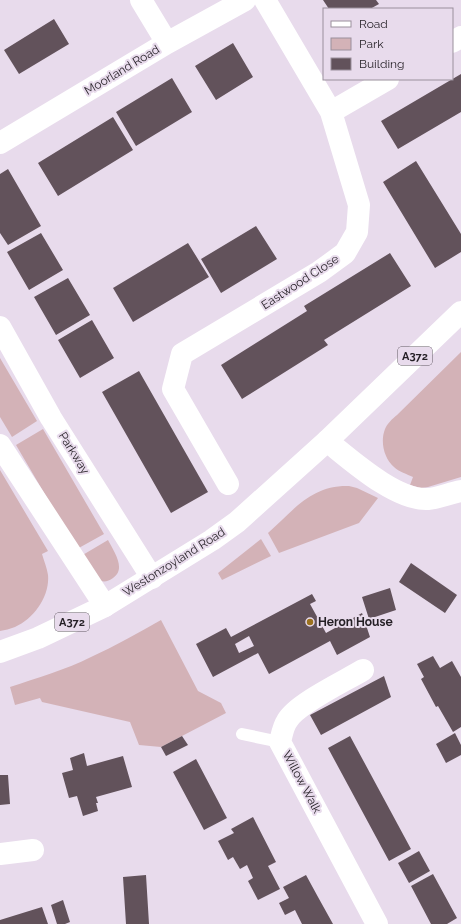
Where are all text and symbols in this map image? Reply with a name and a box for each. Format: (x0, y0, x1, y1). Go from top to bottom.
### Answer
legend (323, 8, 453, 80)
text: Road (359, 17, 388, 31)
text: Park (359, 37, 384, 51)
street label: Moorland Road (82, 42, 162, 98)
text: Building (359, 57, 405, 71)
street label: Eastwood Close (259, 252, 341, 312)
road number: A372 (398, 347, 432, 365)
street label: Parkway (56, 429, 93, 477)
street label: Westonzoyland Road (120, 525, 228, 599)
road number: A372 (55, 613, 89, 631)
place label: Heron House (318, 615, 393, 629)
marker: Heron House (305, 617, 315, 627)
street label: Willow Walk (280, 748, 325, 816)

